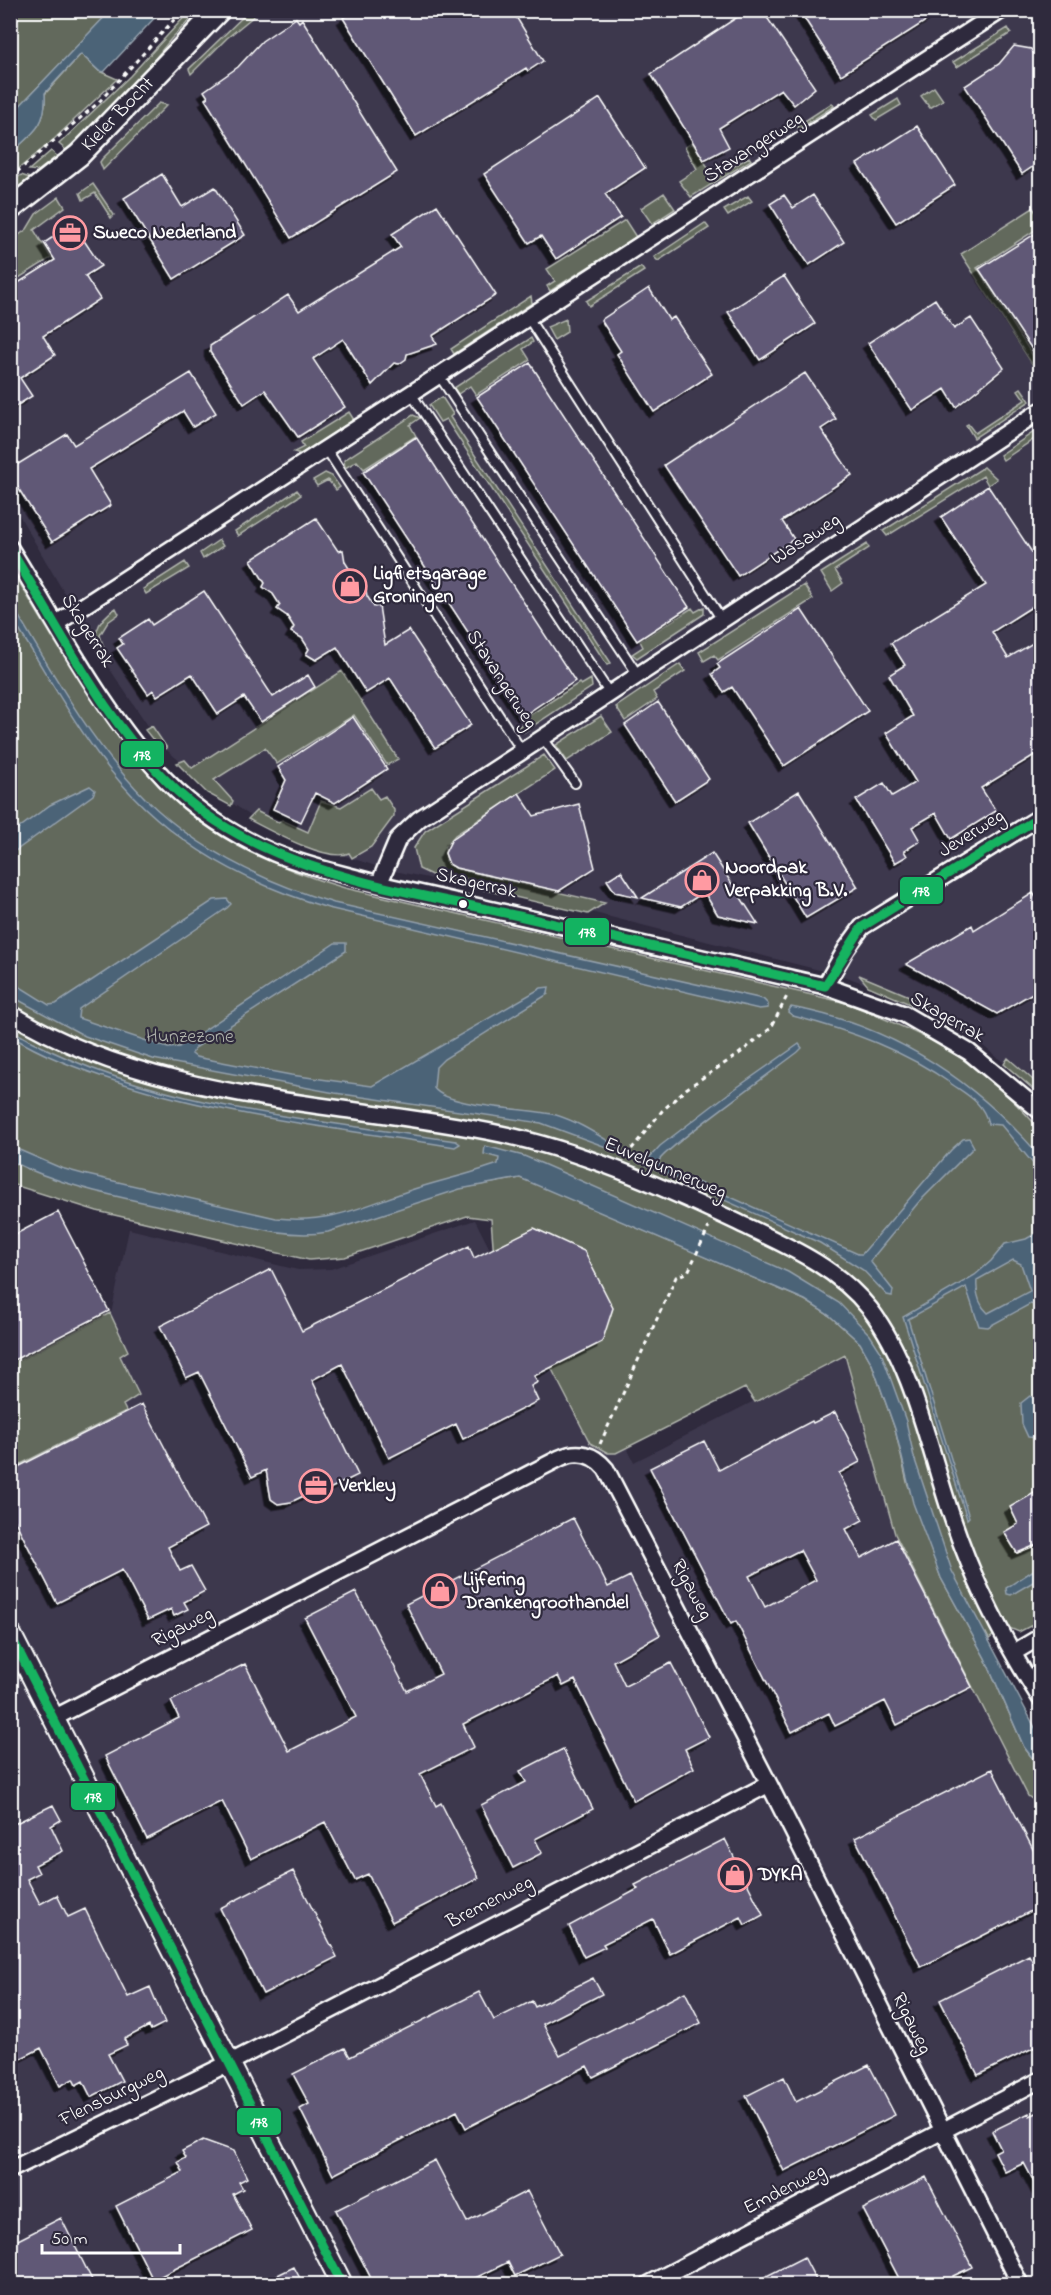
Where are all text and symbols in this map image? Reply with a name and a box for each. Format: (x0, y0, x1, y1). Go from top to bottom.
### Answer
street label: Kieler Bocht (75, 70, 162, 159)
street label: Stavangerweg (698, 105, 810, 192)
office icon: Sweco Nederland (52, 215, 88, 251)
place label: Sweco Nederland (93, 219, 237, 248)
street label: Wasaweg (765, 506, 847, 574)
place label: Ligfietsgarage Groningen (373, 560, 488, 613)
shop icon: Ligfietsgarage Groningen (332, 568, 368, 604)
street label: Skagerrak (52, 588, 121, 674)
street label: Stavangerweg (457, 624, 544, 736)
line badge: 178 (120, 740, 165, 768)
text: 178 (133, 744, 151, 768)
street label: Jeverweg (933, 802, 1011, 867)
place label: Noordpak Verpakking B.V. (724, 854, 847, 907)
street label: Skagerrak (432, 861, 520, 908)
shop icon: Noordpak Verpakking B.V. (684, 862, 720, 898)
line badge: 178 (899, 876, 944, 905)
text: 178 (912, 880, 930, 904)
unlabelled marker (457, 898, 469, 910)
line badge: 178 (564, 917, 610, 946)
text: 178 (578, 921, 596, 945)
street label: Skagerrak (904, 985, 990, 1052)
park label: Hunzezone (146, 1023, 234, 1052)
street label: Euvelgunnerweg (599, 1130, 731, 1209)
office icon: Verkley (298, 1468, 334, 1504)
place label: Verkley (338, 1472, 396, 1502)
street label: Rigaweg (662, 1554, 719, 1626)
place label: Lijfering Drankengroothandel (462, 1566, 629, 1619)
shop icon: Lijfering Drankengroothandel (422, 1573, 458, 1609)
street label: Rigaweg (147, 1600, 219, 1657)
line badge: 178 (70, 1782, 116, 1811)
text: 178 (84, 1786, 102, 1810)
shop icon: DYKA (717, 1857, 753, 1893)
place label: DYKA (757, 1861, 802, 1890)
street label: Bremenweg (441, 1869, 539, 1939)
street label: Rigaweg (883, 1988, 938, 2060)
street label: Flensburgweg (54, 2059, 170, 2136)
line badge: 178 (236, 2107, 282, 2136)
text: 178 (250, 2111, 268, 2135)
street label: Emdenweg (739, 2157, 832, 2224)
scale bar (42, 2217, 180, 2255)
text: 50 m (51, 2227, 88, 2253)

